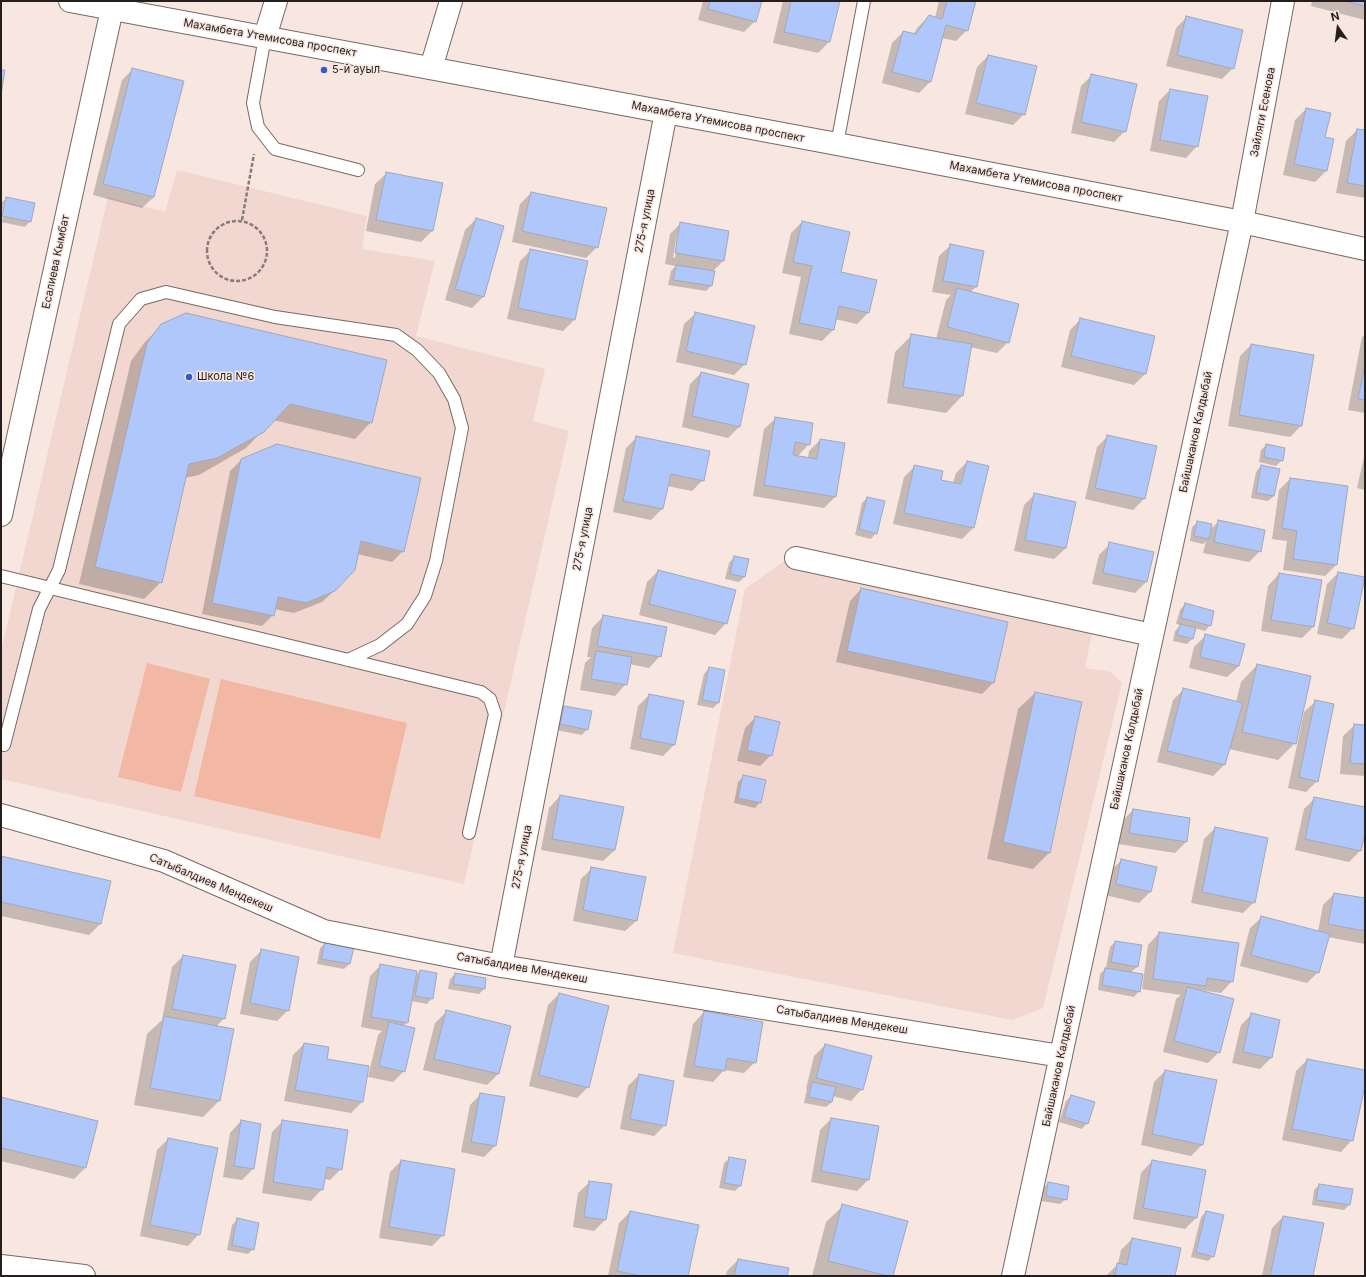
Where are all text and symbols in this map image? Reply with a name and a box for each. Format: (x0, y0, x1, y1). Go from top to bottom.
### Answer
north arrow (1318, 8, 1358, 48)
text: N (1329, 9, 1341, 24)
street label: Махамбета Утемисова проспект (182, 16, 358, 60)
place label: 5-й ауыл (332, 63, 380, 77)
marker: 5-й ауыл (319, 65, 329, 75)
street label: Зайляги Есенова (1248, 66, 1278, 158)
street label: Махамбета Утемисова проспект (630, 99, 806, 145)
street label: Махамбета Утемисова проспект (948, 159, 1124, 205)
street label: 275-я улица (632, 188, 658, 254)
street label: Есалиева Кымбат (40, 214, 72, 310)
place label: Школа №6 (197, 370, 254, 384)
street label: Байшаканов Калдыбай (1177, 370, 1215, 494)
marker: Школа №6 (184, 372, 194, 382)
street label: 275-я улица (570, 506, 596, 572)
street label: Байшаканов Калдыбай (1108, 687, 1146, 811)
street label: 275-я улица (509, 824, 535, 890)
street label: Сатыбалдиев Мендекеш (147, 851, 275, 915)
street label: Сатыбалдиев Мендекеш (455, 950, 589, 986)
street label: Сатыбалдиев Мендекеш (775, 1003, 909, 1037)
street label: Байшаканов Калдыбай (1040, 1004, 1078, 1128)

